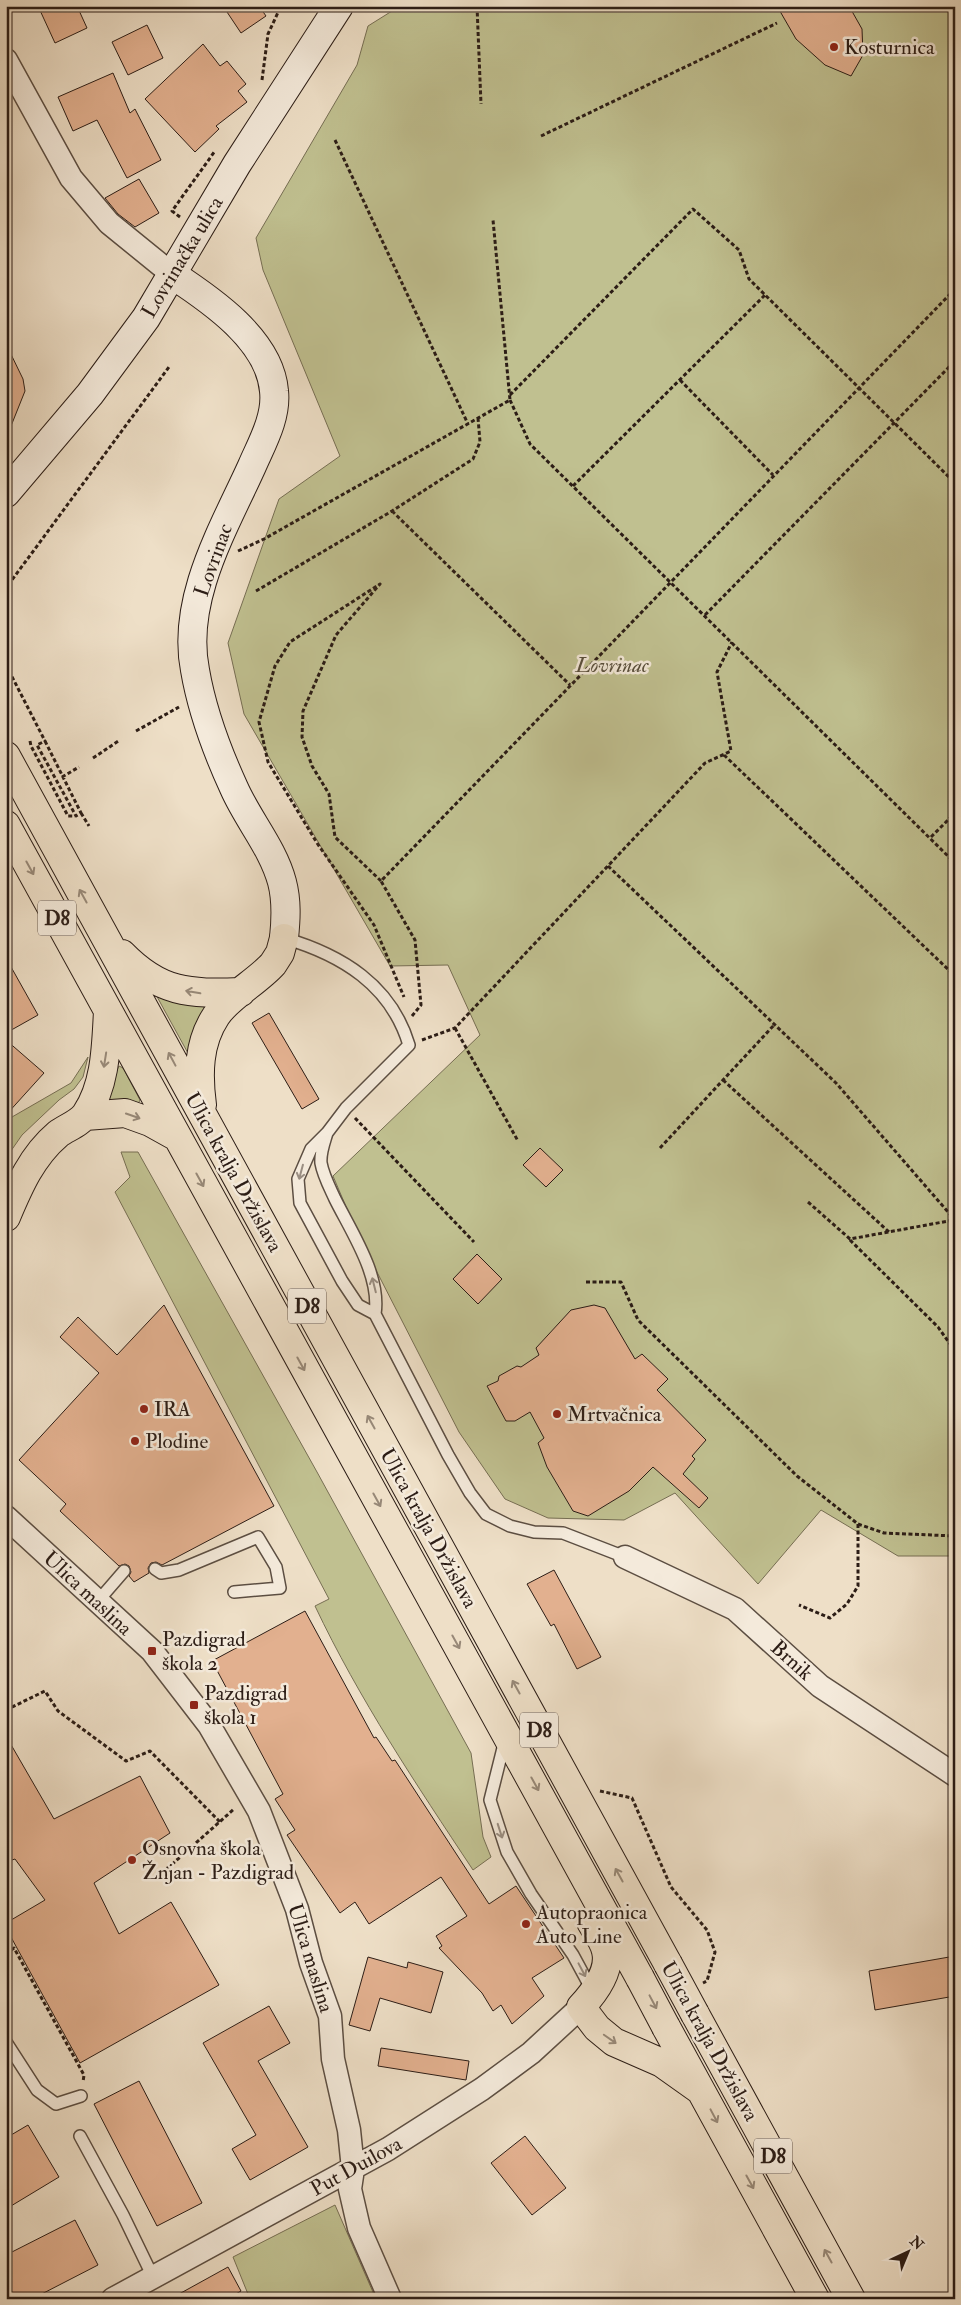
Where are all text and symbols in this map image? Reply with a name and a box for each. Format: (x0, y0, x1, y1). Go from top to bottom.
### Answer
place label: Kosturnica (844, 34, 935, 61)
marker: Kosturnica (828, 41, 840, 53)
street label: Lovrinačka ulica (135, 191, 230, 323)
street label: Lovrinac (188, 520, 239, 600)
park label: Lovrinac (575, 652, 649, 679)
one-way arrow (25, 860, 35, 874)
one-way arrow (78, 889, 88, 903)
road number: D8 (38, 900, 76, 936)
one-way arrow (185, 986, 201, 996)
one-way arrow (99, 1051, 109, 1067)
one-way arrow (167, 1051, 177, 1066)
street label: Ulica kralja Držislava (178, 1087, 289, 1257)
one-way arrow (125, 1112, 140, 1121)
one-way arrow (295, 1164, 305, 1180)
one-way arrow (196, 1172, 205, 1187)
one-way arrow (369, 1277, 378, 1293)
road number: D8 (288, 1288, 326, 1324)
one-way arrow (296, 1356, 306, 1371)
place label: IRA (154, 1396, 191, 1423)
place label: Mrtvačnica (567, 1401, 662, 1428)
marker: IRA (138, 1403, 150, 1415)
marker: Mrtvačnica (551, 1408, 563, 1420)
one-way arrow (366, 1415, 376, 1430)
place label: Plodine (145, 1428, 208, 1455)
marker: Plodine (129, 1435, 141, 1447)
street label: Ulica kralja Držislava (373, 1443, 484, 1613)
one-way arrow (372, 1493, 382, 1508)
street label: Ulica maslina (37, 1545, 138, 1642)
place label: Pazdigrad škola 2 (162, 1626, 246, 1677)
street label: Brnik (765, 1634, 819, 1686)
one-way arrow (451, 1635, 461, 1650)
marker: Pazdigrad škola 2 (146, 1645, 158, 1657)
one-way arrow (511, 1679, 521, 1694)
place label: Pazdigrad škola 1 (204, 1680, 288, 1731)
marker: Pazdigrad škola 1 (188, 1699, 200, 1711)
road number: D8 (520, 1712, 558, 1748)
one-way arrow (530, 1777, 540, 1791)
one-way arrow (496, 1822, 505, 1838)
place label: Osnovna škola Žnjan - Pazdigrad (142, 1835, 295, 1886)
marker: Osnovna škola Žnjan - Pazdigrad (126, 1854, 138, 1866)
one-way arrow (614, 1868, 624, 1883)
place label: Autopraonica Auto Line (535, 1899, 648, 1950)
street label: Ulica maslina (281, 1900, 340, 2016)
marker: Autopraonica Auto Line (520, 1918, 532, 1930)
street label: Ulica kralja Držislava (654, 1956, 765, 2126)
one-way arrow (577, 1963, 587, 1978)
one-way arrow (649, 1994, 658, 2009)
one-way arrow (603, 2034, 617, 2044)
one-way arrow (709, 2108, 719, 2123)
street label: Put Duilova (306, 2130, 407, 2203)
road number: D8 (754, 2138, 792, 2174)
one-way arrow (746, 2174, 756, 2189)
north arrow (884, 2228, 934, 2278)
text: N (906, 2232, 927, 2254)
one-way arrow (822, 2249, 832, 2264)

